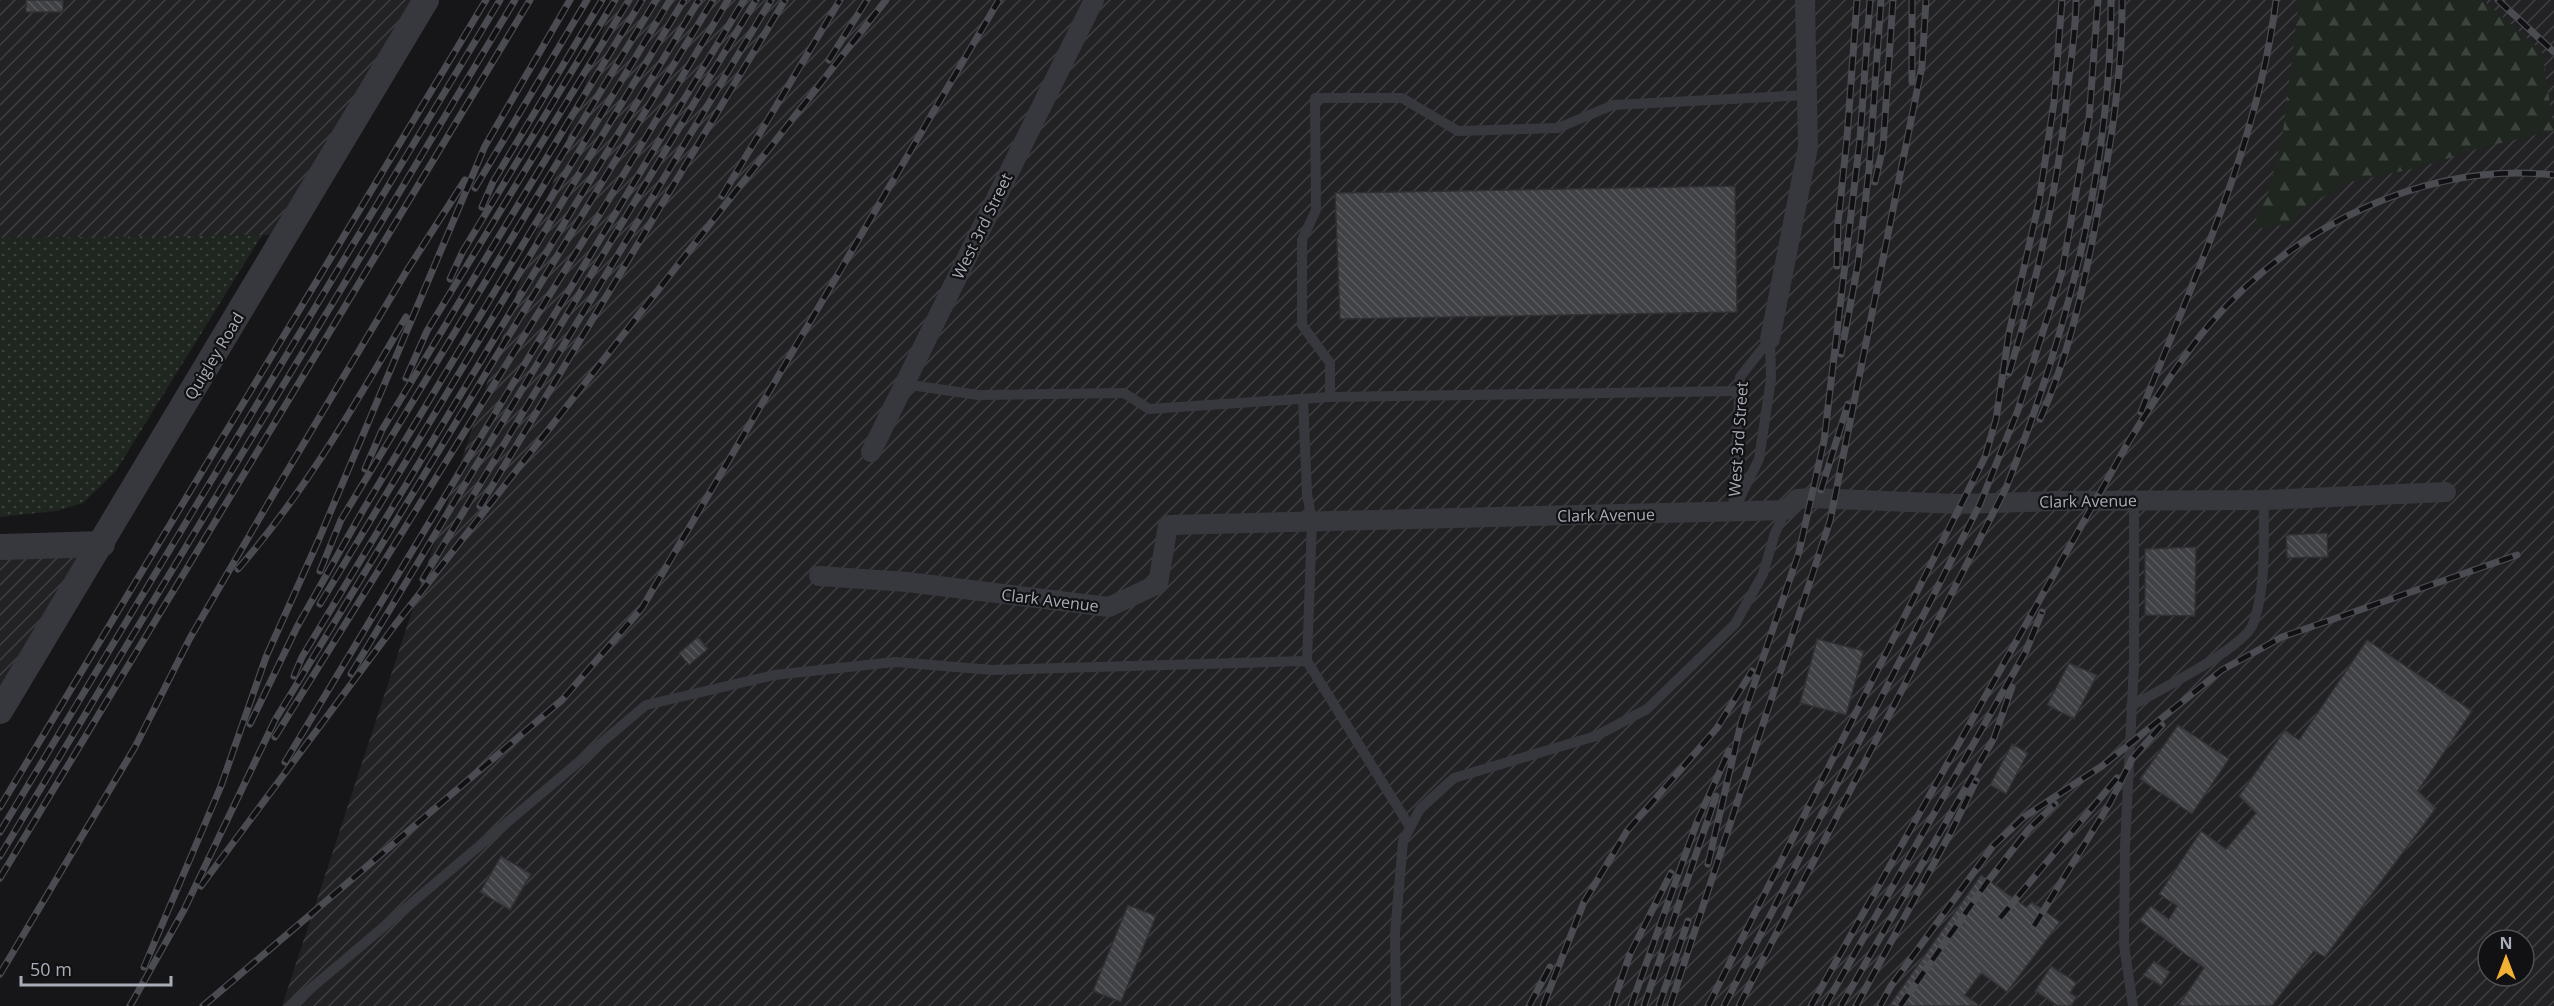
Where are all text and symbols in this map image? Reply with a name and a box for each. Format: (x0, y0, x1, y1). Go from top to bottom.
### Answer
street label: West 3rd Street (947, 169, 1017, 283)
street label: Quigley Road (179, 308, 249, 404)
street label: West 3rd Street (1723, 380, 1753, 497)
street label: Clark Avenue (2039, 489, 2137, 513)
street label: Clark Avenue (1557, 503, 1655, 527)
street label: Clark Avenue (1000, 583, 1100, 617)
north arrow (2476, 928, 2536, 988)
text: N (2499, 932, 2513, 954)
scale bar (21, 949, 171, 987)
text: 50 m (30, 957, 72, 981)

